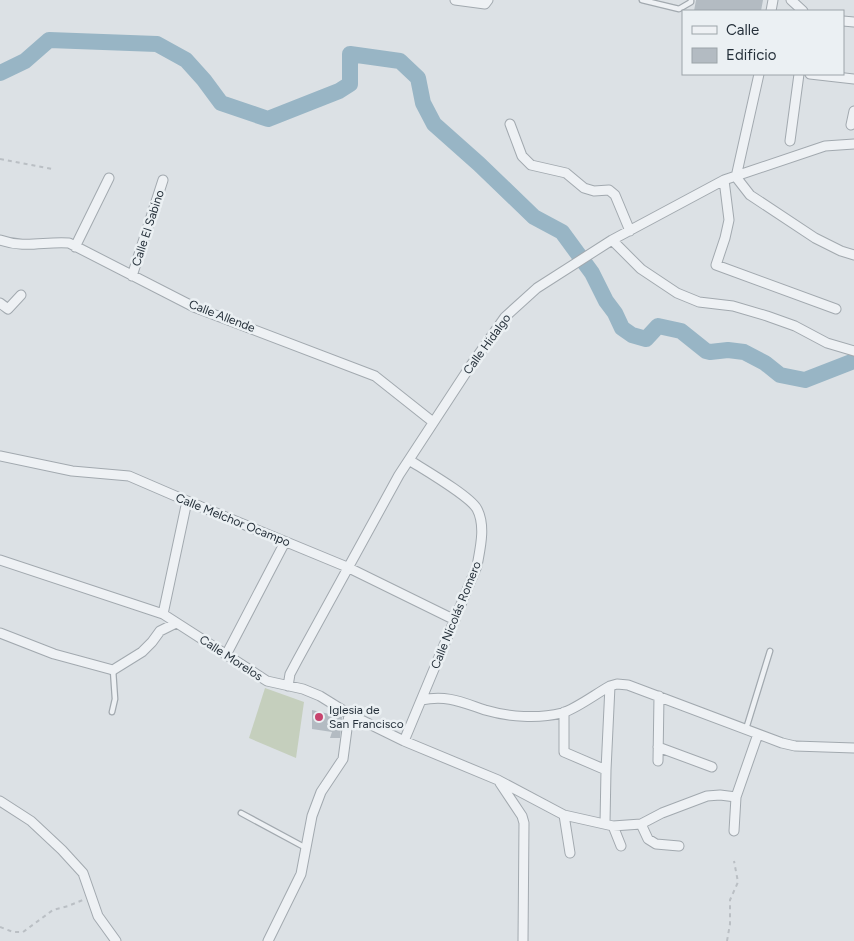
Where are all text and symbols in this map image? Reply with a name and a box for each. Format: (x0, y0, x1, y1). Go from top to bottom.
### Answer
legend (682, 10, 844, 75)
text: Calle (726, 21, 759, 39)
text: Edificio (726, 46, 777, 64)
street label: Calle El Sabino (129, 188, 167, 268)
street label: Calle Allende (187, 297, 258, 335)
street label: Calle Hidalgo (460, 311, 514, 377)
street label: Calle Melchor Ocampo (174, 491, 292, 549)
street label: Calle Nicolás Romero (428, 559, 484, 671)
street label: Calle Morelos (197, 632, 266, 684)
place label: Iglesia de San Francisco (329, 703, 404, 731)
marker: Iglesia de San Francisco (313, 711, 325, 723)

